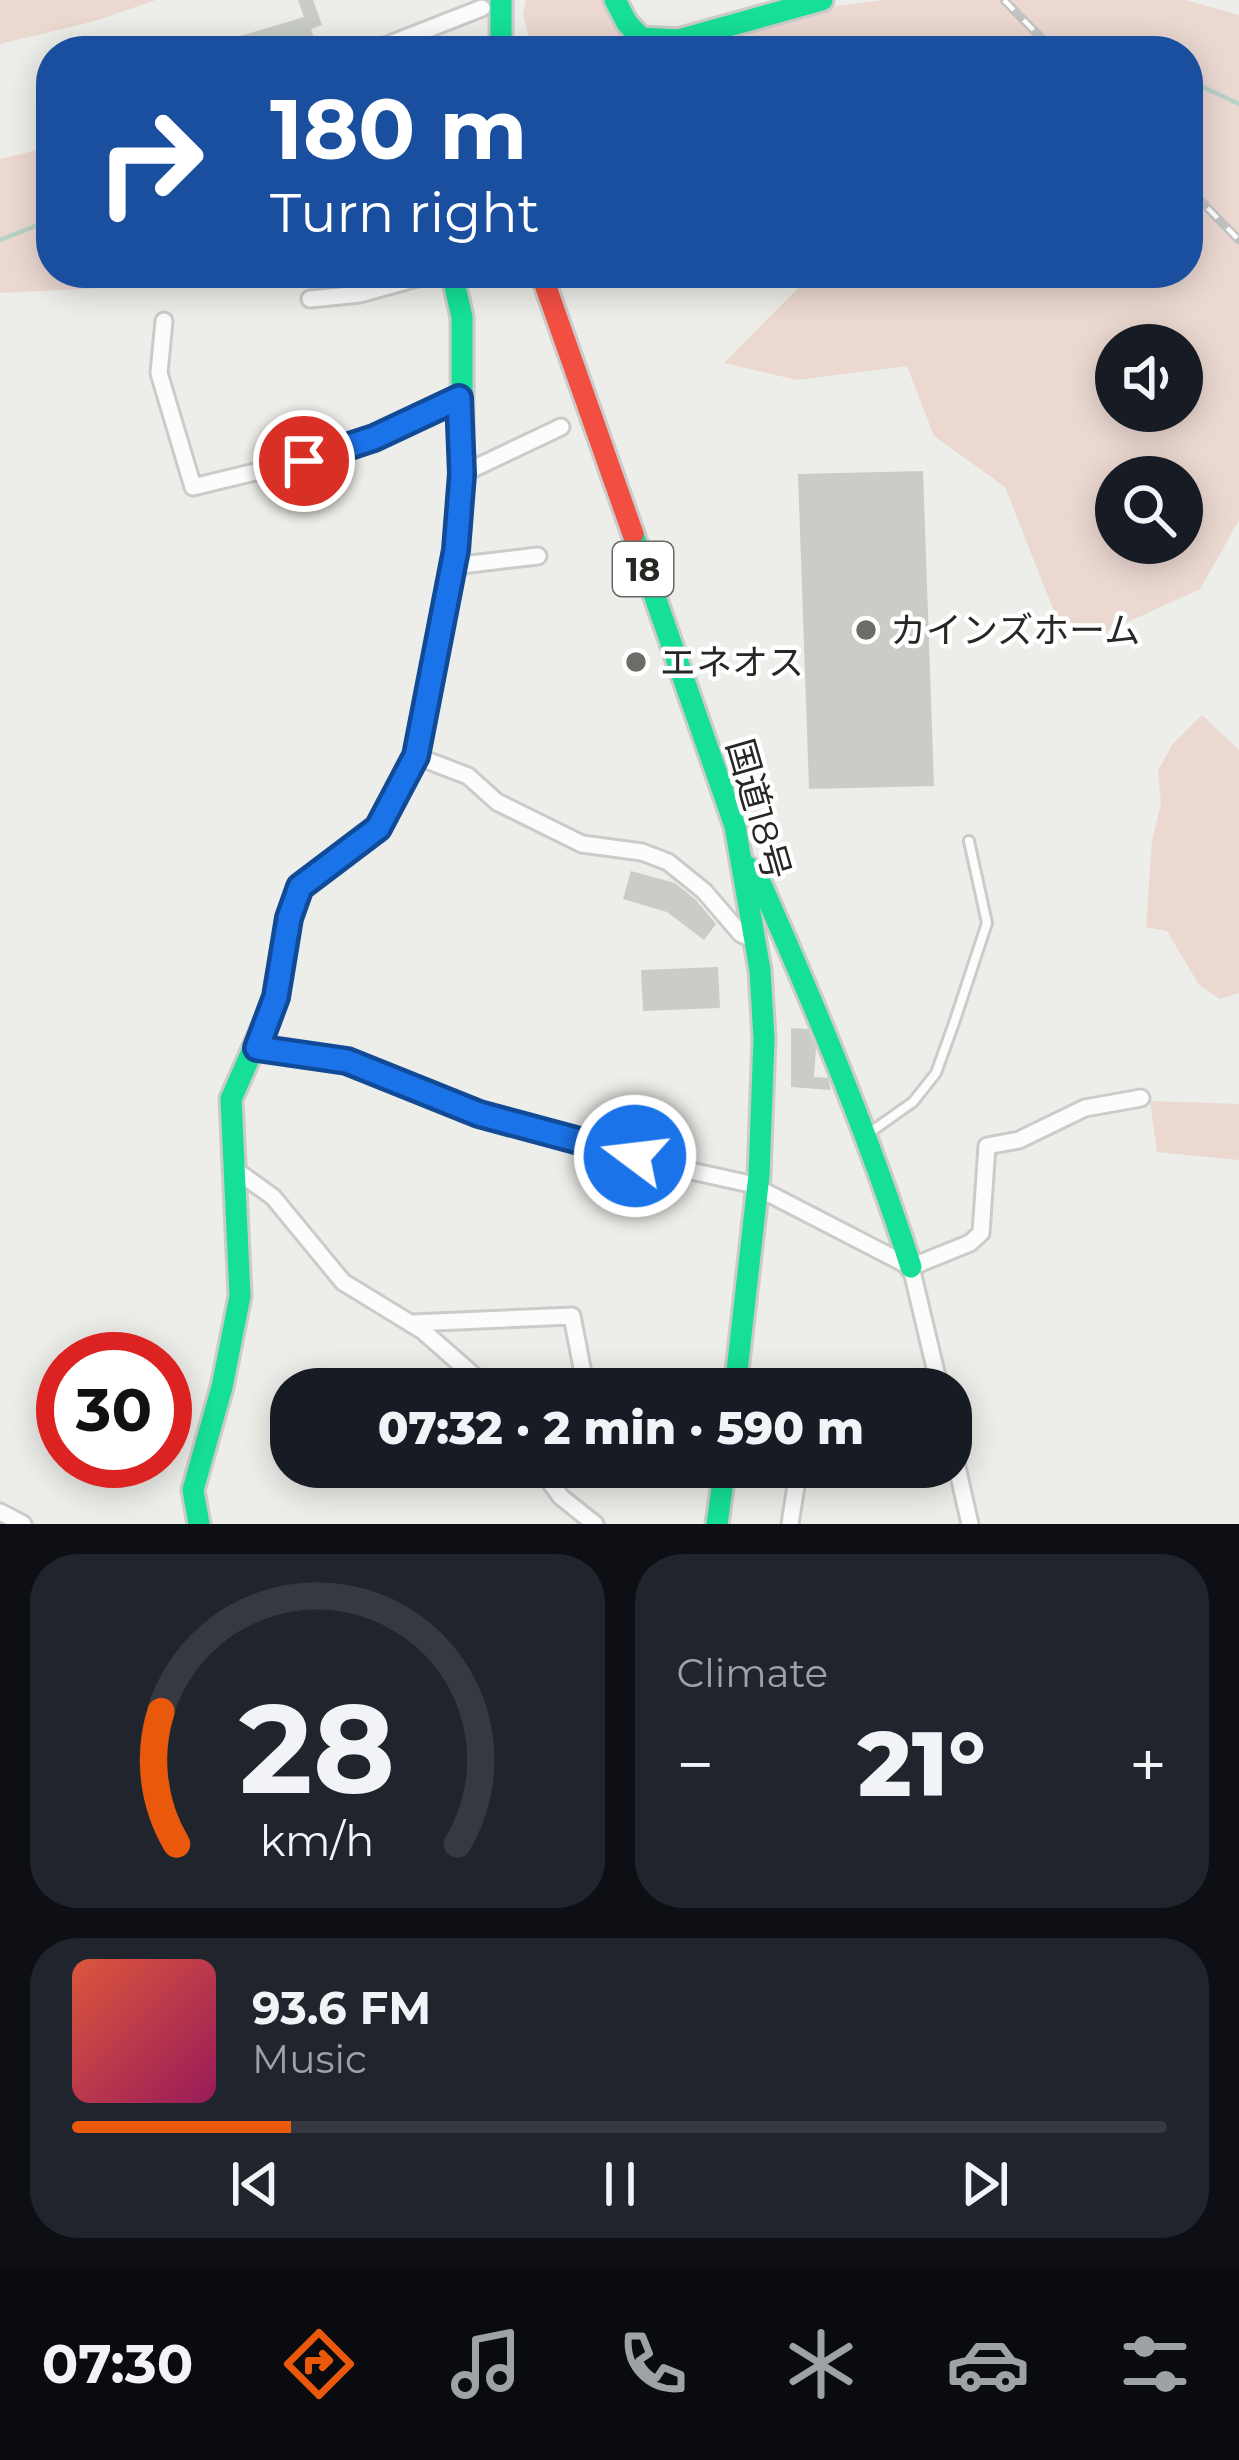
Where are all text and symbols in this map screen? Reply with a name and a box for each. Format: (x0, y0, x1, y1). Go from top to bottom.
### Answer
text: 180 m (270, 78, 527, 180)
icon: right (72, 84, 228, 240)
text: Turn right (270, 180, 540, 246)
map controls (1095, 324, 1203, 564)
button: sound (1095, 324, 1203, 432)
pin (253, 410, 355, 512)
icon: arrive (271, 428, 337, 494)
button: search (1095, 456, 1203, 564)
road number: 18 (613, 542, 673, 596)
place label: カインズホーム (890, 608, 1140, 652)
marker: カインズホーム (853, 617, 879, 643)
place label: エネオス (660, 640, 804, 684)
marker: エネオス (623, 649, 649, 675)
street label: 国道18号 (718, 734, 800, 884)
position arrow (572, 1093, 698, 1219)
speed limit sign: 30 (36, 1332, 192, 1488)
text: 07:32 · 2 min · 590 m (378, 1400, 864, 1455)
text: Climate (677, 1649, 828, 1697)
text: 28 (239, 1672, 395, 1824)
text: 21° (858, 1709, 986, 1819)
text: − (677, 1724, 714, 1805)
text: + (1129, 1724, 1167, 1805)
text: km/h (260, 1814, 374, 1867)
text: 93.6 FM (252, 1980, 431, 2035)
text: Music (252, 2035, 367, 2083)
icon: previous (222, 2151, 288, 2217)
icon: pause (587, 2151, 653, 2217)
icon: next (952, 2151, 1018, 2217)
icon: directions (277, 2322, 361, 2406)
icon: music (444, 2322, 528, 2406)
icon: phone (611, 2322, 695, 2406)
icon: climate (779, 2322, 863, 2406)
icon: car (946, 2322, 1030, 2406)
icon: filters (1113, 2322, 1197, 2406)
text: 07:30 (42, 2331, 193, 2397)

